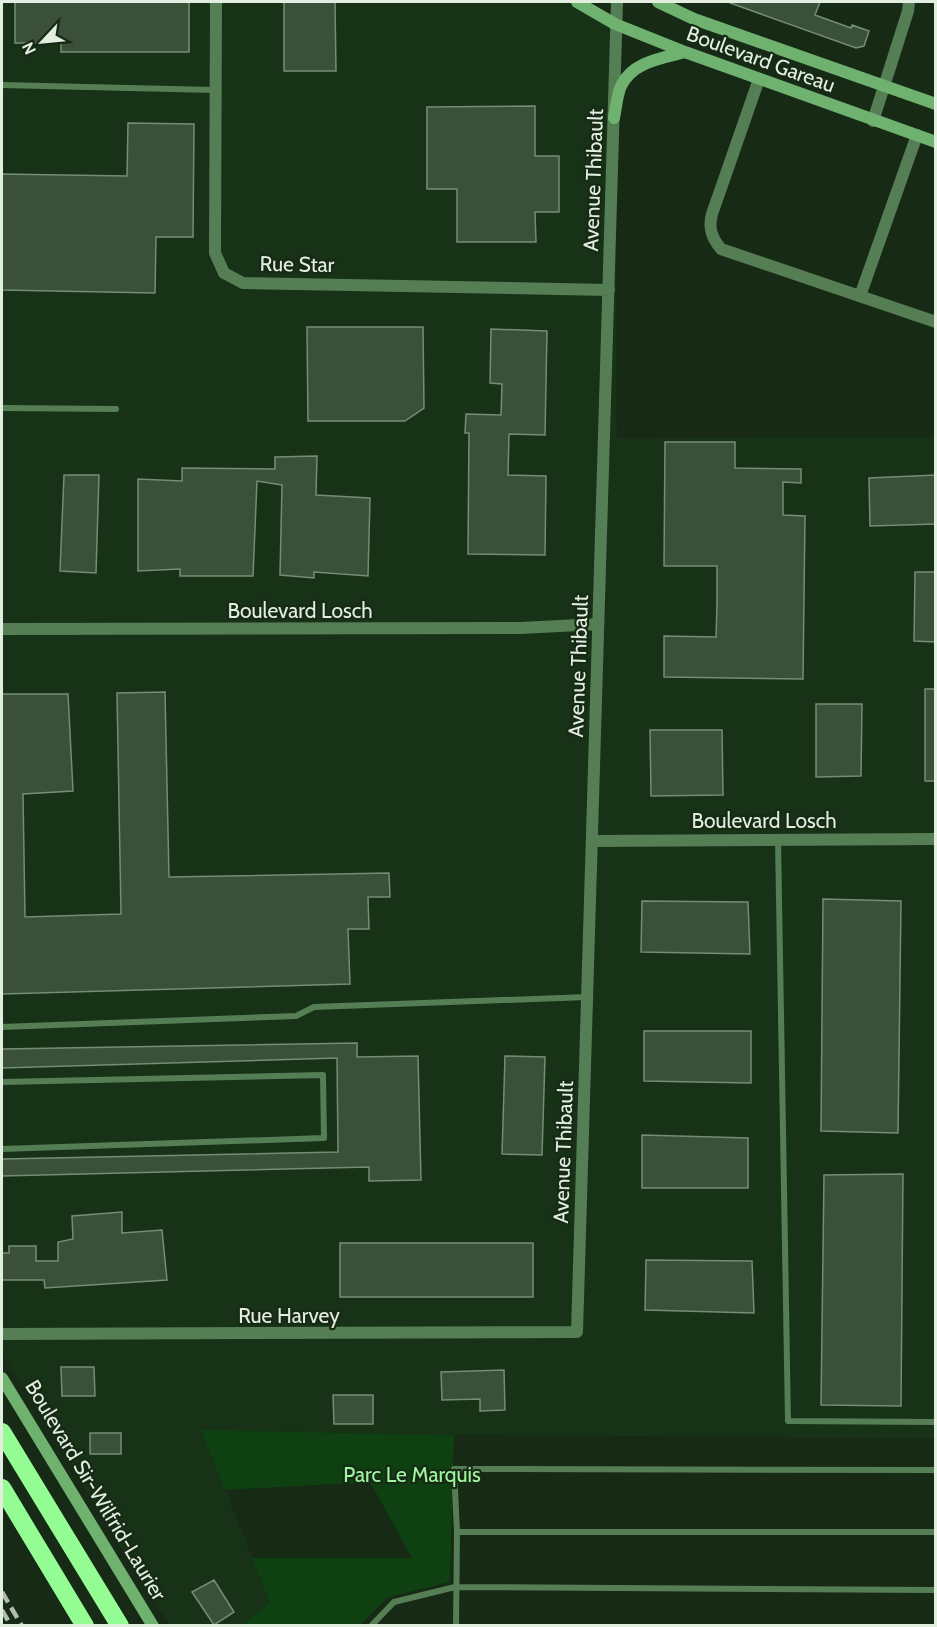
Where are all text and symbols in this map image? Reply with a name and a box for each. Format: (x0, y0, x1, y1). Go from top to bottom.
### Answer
north arrow (12, 12, 72, 72)
street label: Boulevard Gareau (683, 21, 839, 97)
text: N (18, 39, 40, 58)
street label: Avenue Thibault (578, 108, 608, 252)
street label: Rue Star (259, 251, 335, 277)
street label: Avenue Thibault (563, 594, 593, 738)
street label: Boulevard Losch (227, 598, 373, 623)
street label: Boulevard Losch (691, 808, 837, 833)
street label: Avenue Thibault (548, 1080, 578, 1224)
street label: Rue Harvey (238, 1303, 340, 1328)
street label: Boulevard Sir-Wilfrid-Laurier (20, 1375, 172, 1605)
park label: Parc Le Marquis (343, 1462, 481, 1487)

